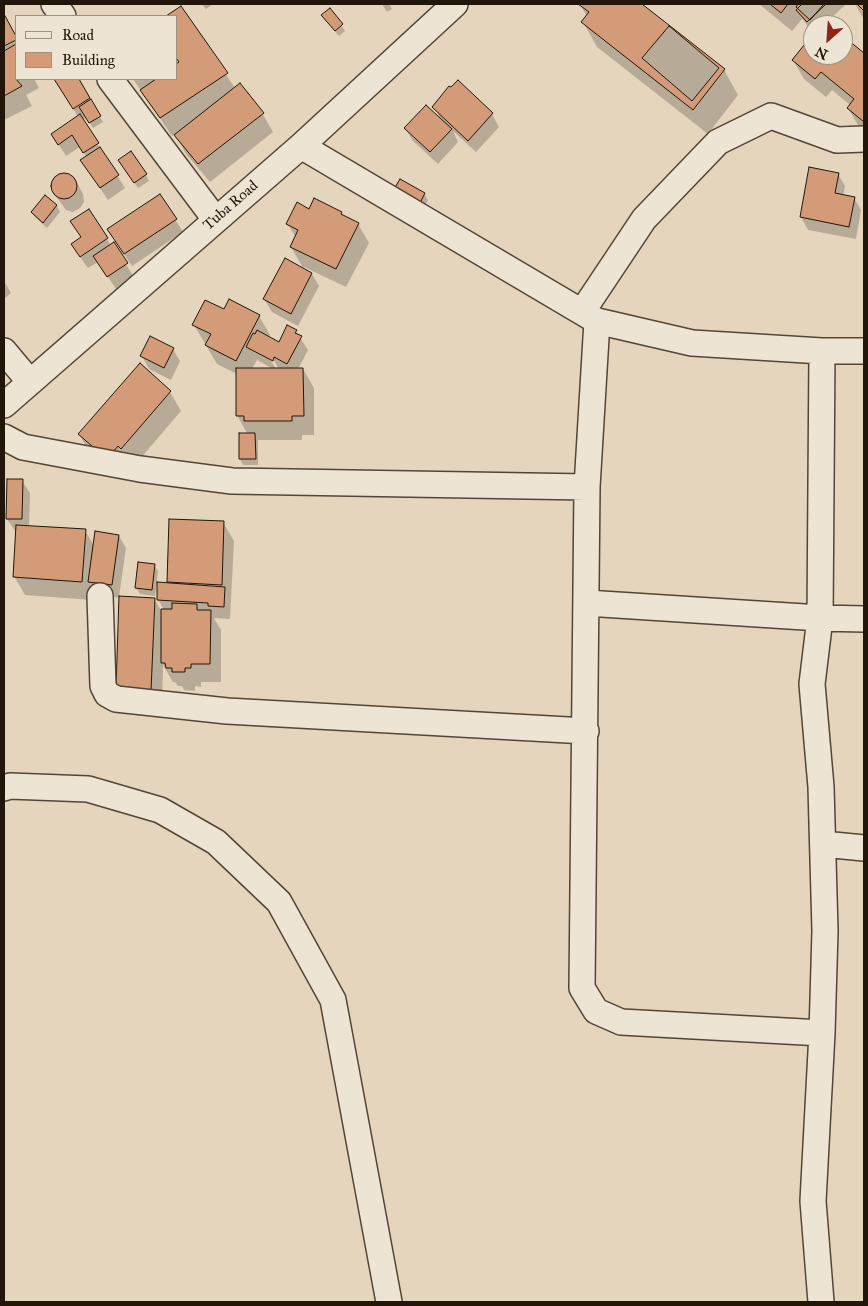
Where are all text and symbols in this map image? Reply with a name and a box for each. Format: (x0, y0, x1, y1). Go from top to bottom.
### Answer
legend (15, 15, 178, 80)
north arrow (803, 15, 853, 65)
text: Road (62, 26, 94, 44)
text: N (813, 43, 831, 63)
text: Building (62, 51, 115, 69)
street label: Tuba Road (200, 177, 262, 235)

